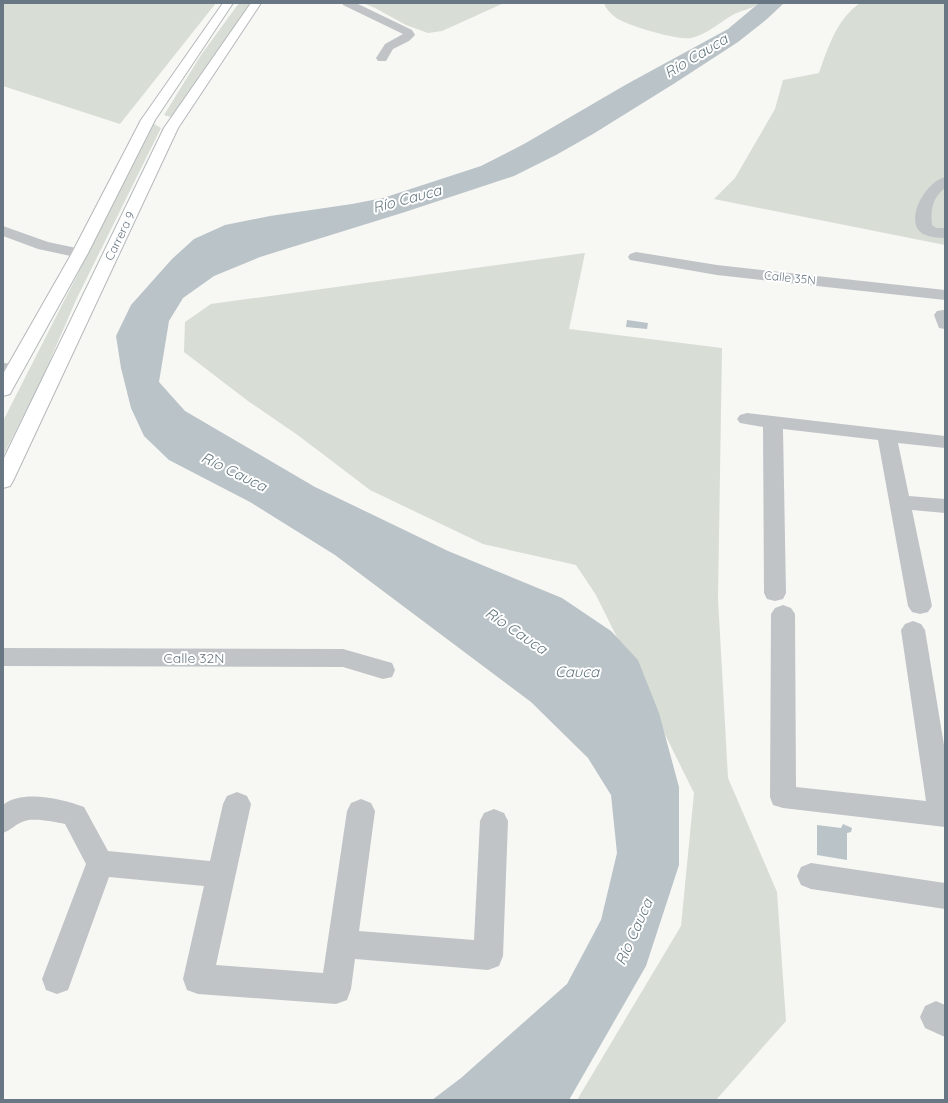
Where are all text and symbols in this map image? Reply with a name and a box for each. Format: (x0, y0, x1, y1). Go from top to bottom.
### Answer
water label: Río Cauca (661, 29, 732, 82)
water label: Río Cauca (370, 180, 444, 217)
street label: Carrera 9 (101, 209, 138, 263)
street label: Calle 35N (763, 267, 817, 288)
water label: Río Cauca (198, 448, 271, 496)
water label: Río Cauca (482, 603, 552, 659)
street label: Calle 32N (164, 649, 224, 667)
water label: Cauca (555, 662, 600, 681)
water label: Río Cauca (611, 895, 657, 968)

